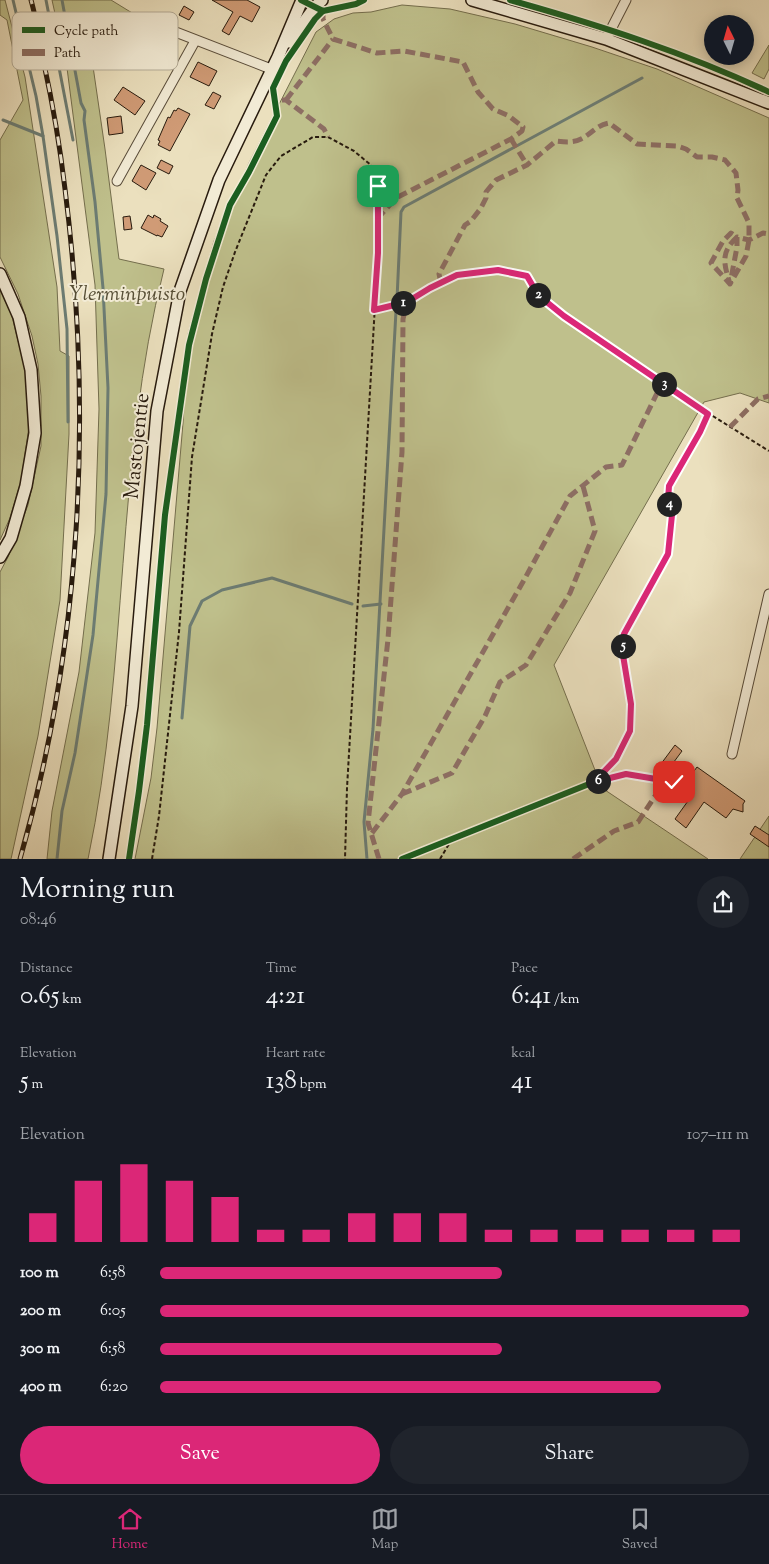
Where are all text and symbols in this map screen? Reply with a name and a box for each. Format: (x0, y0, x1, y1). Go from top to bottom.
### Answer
legend (12, 12, 178, 70)
north arrow (704, 15, 754, 65)
map controls (704, 15, 754, 65)
text: Cycle path (54, 22, 118, 42)
text: Path (54, 44, 81, 64)
pin (357, 165, 399, 207)
icon: arrive (364, 172, 392, 200)
park label: Ylerminpuisto (69, 280, 185, 310)
pin: 2 (526, 282, 550, 308)
text: 2 (535, 285, 542, 305)
pin: 1 (390, 290, 416, 316)
text: 1 (401, 293, 406, 313)
pin: 3 (652, 372, 676, 396)
text: 3 (662, 374, 667, 394)
street label: Mastojentie (118, 392, 158, 501)
pin: 4 (656, 492, 682, 516)
text: 4 (666, 494, 673, 514)
pin: 5 (610, 634, 636, 658)
text: 5 (621, 636, 626, 656)
pin (653, 761, 695, 803)
pin: 6 (586, 768, 610, 794)
icon: check (660, 768, 688, 796)
text: 6 (595, 771, 602, 791)
text: Morning run (20, 870, 175, 910)
button: share (697, 876, 749, 928)
text: 08:46 (20, 909, 57, 932)
text: Distance (20, 959, 73, 979)
text: Time (266, 959, 297, 979)
text: Pace (511, 959, 538, 979)
text: 0.65 (20, 979, 59, 1015)
text: 4:21 (266, 979, 305, 1015)
text: 6:41 (511, 979, 551, 1015)
text: km (59, 990, 82, 1010)
text: /km (551, 990, 579, 1010)
text: Elevation (20, 1044, 77, 1064)
text: Heart rate (266, 1044, 325, 1064)
text: kcal (511, 1044, 535, 1064)
text: 5 (20, 1064, 29, 1100)
text: 138 (266, 1064, 297, 1100)
text: 41 (511, 1064, 532, 1100)
text: m (29, 1075, 43, 1095)
text: bpm (297, 1075, 327, 1095)
text: Elevation (20, 1124, 85, 1147)
text: 107–111 m (687, 1124, 749, 1147)
text: 100 m (20, 1262, 59, 1285)
text: 6:58 (100, 1262, 125, 1285)
text: 200 m (20, 1300, 61, 1323)
text: 6:05 (100, 1300, 126, 1323)
text: 300 m (20, 1338, 60, 1361)
text: 6:58 (100, 1338, 125, 1361)
text: 400 m (20, 1376, 62, 1399)
text: 6:20 (100, 1376, 128, 1399)
button: Save (20, 1426, 380, 1484)
button: Share (390, 1426, 749, 1484)
tab: Home (111, 1505, 148, 1555)
tab: Map (371, 1505, 399, 1555)
tab: Saved (622, 1505, 658, 1555)

